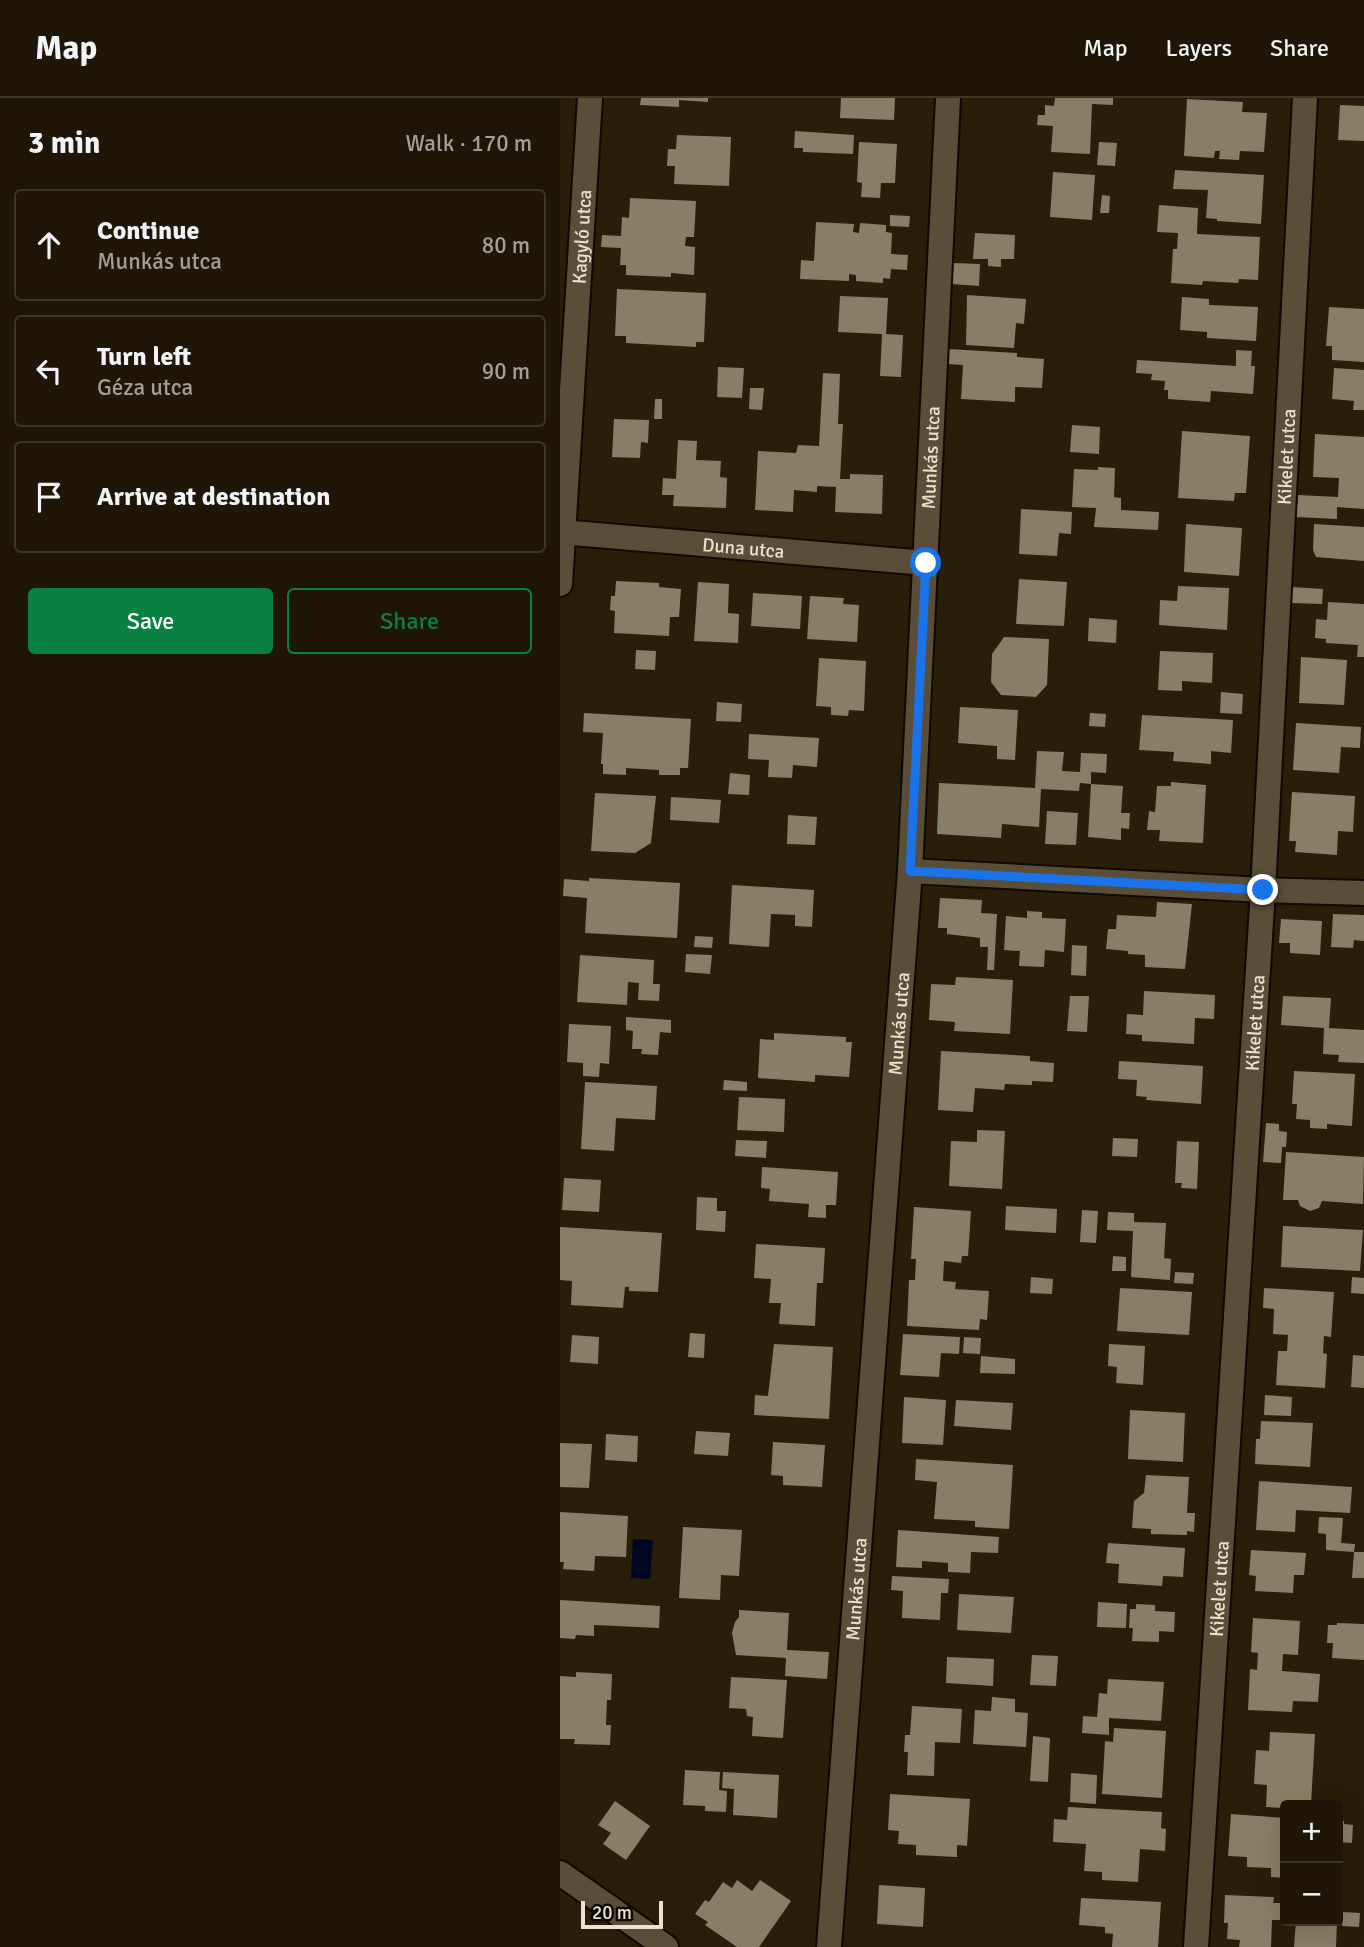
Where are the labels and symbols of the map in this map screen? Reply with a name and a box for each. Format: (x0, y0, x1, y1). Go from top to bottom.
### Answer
street label: Kagyló utca (568, 189, 597, 285)
street label: Munkás utca (917, 405, 946, 510)
street label: Kikelet utca (1272, 408, 1302, 506)
street label: Duna utca (701, 533, 785, 564)
route start (910, 547, 941, 578)
route end (1247, 874, 1278, 905)
street label: Munkás utca (884, 971, 915, 1076)
street label: Kikelet utca (1241, 974, 1271, 1072)
street label: Munkás utca (841, 1537, 873, 1641)
street label: Kikelet utca (1205, 1540, 1235, 1638)
scale bar (581, 1898, 663, 1930)

